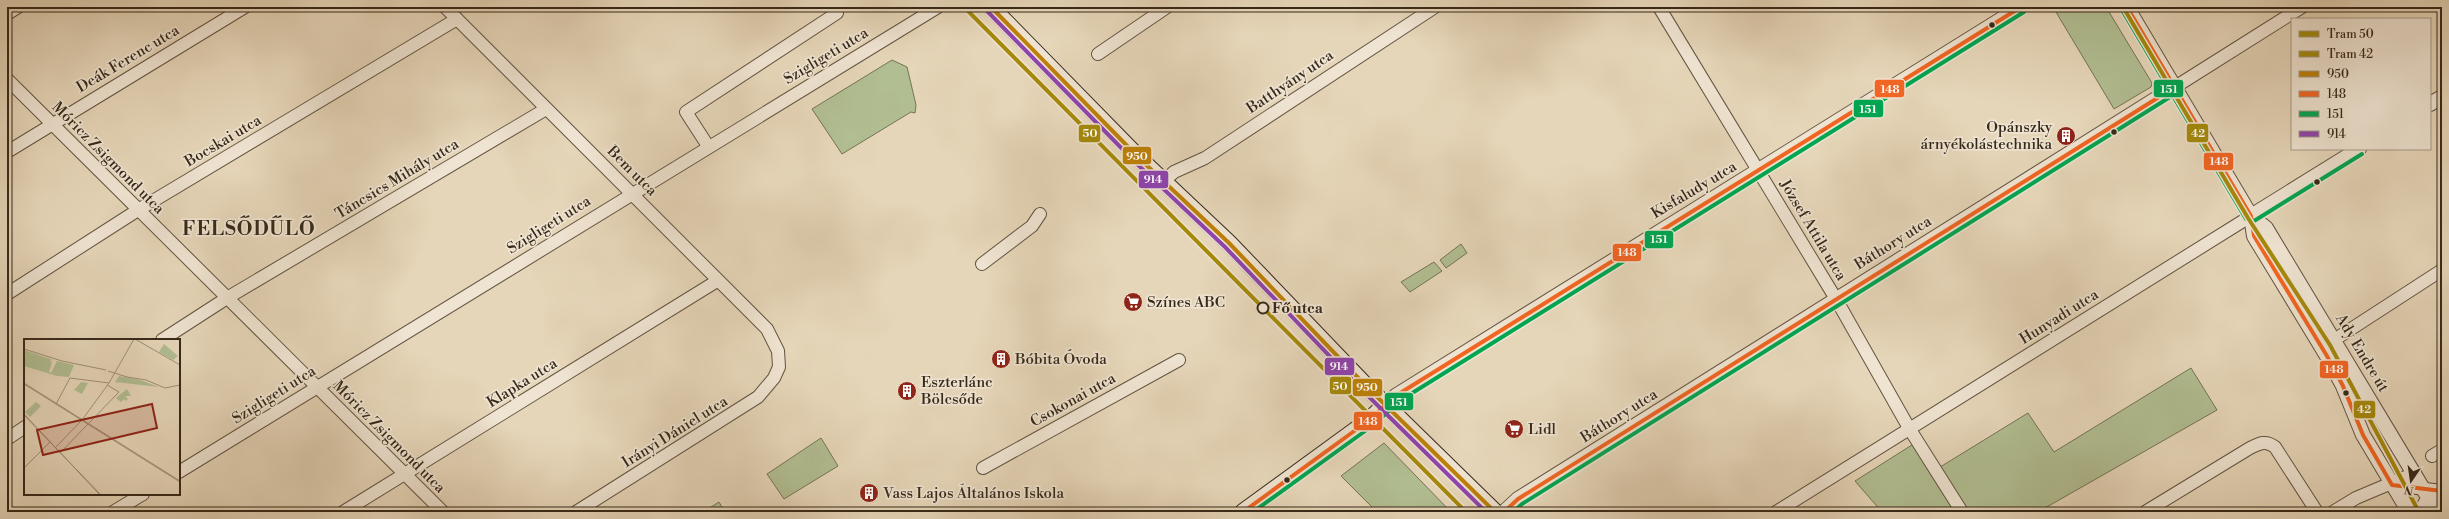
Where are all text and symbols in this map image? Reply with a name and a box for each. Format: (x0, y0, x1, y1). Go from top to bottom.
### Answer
legend (2291, 18, 2431, 150)
unlabelled marker (1987, 20, 1997, 30)
street label: Deák Ferenc utca (73, 21, 183, 97)
street label: Szigligeti utca (780, 23, 872, 89)
text: Tram 50 (2327, 27, 2374, 42)
street label: Batthyány utca (1242, 46, 1337, 119)
text: Tram 42 (2327, 47, 2373, 62)
text: 950 (2327, 67, 2349, 82)
line badge: 148 (1874, 79, 1905, 98)
line badge: 151 (2153, 79, 2184, 98)
text: 148 (1880, 83, 1900, 97)
text: 151 (2160, 83, 2178, 97)
text: 148 (2327, 87, 2346, 102)
street label: Móricz Zsigmond utca (48, 98, 168, 218)
line badge: 151 (1853, 99, 1884, 118)
text: 151 (1859, 103, 1877, 117)
text: 151 (2327, 107, 2345, 122)
street label: Bocskai utca (180, 111, 265, 172)
place label: Opánszky árnyékolástechnika (1920, 118, 2053, 154)
line badge: 42 (2186, 123, 2209, 143)
line badge: 50 (1078, 124, 1101, 143)
building icon: Opánszky árnyékolástechnika (2055, 125, 2077, 147)
text: 50 (1083, 127, 1097, 141)
unlabelled marker (2109, 127, 2119, 137)
text: 42 (2191, 127, 2205, 141)
text: 914 (2327, 127, 2346, 142)
street label: Táncsics Mihály utca (332, 134, 463, 223)
street label: Bem utca (602, 141, 661, 200)
line badge: 950 (1122, 146, 1152, 165)
text: 950 (1126, 150, 1148, 164)
line badge: 148 (2203, 152, 2234, 171)
text: 148 (2209, 155, 2229, 169)
street label: Kisfaludy utca (1648, 157, 1741, 223)
line badge: 914 (1138, 170, 1169, 189)
text: 914 (1144, 173, 1162, 187)
street label: József Attila utca (1775, 175, 1851, 284)
unlabelled marker (2312, 177, 2322, 187)
street label: Szigligeti utca (504, 191, 595, 258)
street label: Báthory utca (1850, 212, 1935, 275)
district label: FELSŐDŰLŐ (182, 215, 316, 241)
line badge: 151 (1644, 230, 1674, 249)
text: 151 (1650, 233, 1668, 247)
line badge: 148 (1612, 243, 1642, 262)
text: 148 (1617, 246, 1637, 260)
street label: Hunyadi utca (2016, 285, 2102, 349)
supermarket icon: Színes ABC (1122, 291, 1144, 313)
place label: Színes ABC (1147, 293, 1225, 312)
place label: Fő utca (1272, 299, 1324, 318)
marker: Fő utca (1256, 301, 1270, 315)
street label: Ady Endre út (2331, 310, 2393, 396)
inset map (24, 339, 180, 495)
building icon: Bóbita Óvoda (990, 348, 1012, 370)
place label: Bóbita Óvoda (1014, 349, 1107, 369)
street label: Klapka utca (483, 354, 561, 412)
line badge: 914 (1324, 357, 1355, 376)
text: 914 (1330, 360, 1348, 374)
line badge: 148 (2319, 360, 2349, 379)
street label: Szigligeti utca (229, 361, 320, 428)
text: 148 (2324, 363, 2344, 377)
street label: Csokonai utca (1027, 369, 1119, 431)
place label: Eszterlánc Bölcsőde (920, 373, 993, 409)
line badge: 50 (1329, 376, 1352, 395)
street label: Móricz Zsigmond utca (329, 377, 449, 497)
line badge: 950 (1352, 378, 1383, 397)
building icon: Eszterlánc Bölcsőde (896, 380, 918, 402)
text: 50 (1333, 380, 1347, 394)
text: 950 (1356, 381, 1378, 395)
street label: Báthory utca (1576, 385, 1661, 448)
unlabelled marker (2341, 388, 2351, 398)
street label: Irányi Dániel utca (619, 392, 732, 472)
line badge: 151 (1384, 392, 1414, 411)
text: 151 (1390, 396, 1408, 410)
line badge: 42 (2353, 400, 2376, 419)
text: 42 (2357, 403, 2371, 417)
line badge: 148 (1353, 411, 1383, 431)
text: 148 (1358, 415, 1378, 429)
supermarket icon: Lidl (1503, 418, 1525, 440)
place label: Lidl (1528, 420, 1556, 439)
north arrow (2391, 461, 2431, 501)
unlabelled marker (1282, 475, 1292, 485)
building icon: Vass Lajos Általános Iskola (858, 482, 880, 504)
text: N (2403, 482, 2415, 498)
place label: Vass Lajos Általános Iskola (882, 483, 1064, 503)

